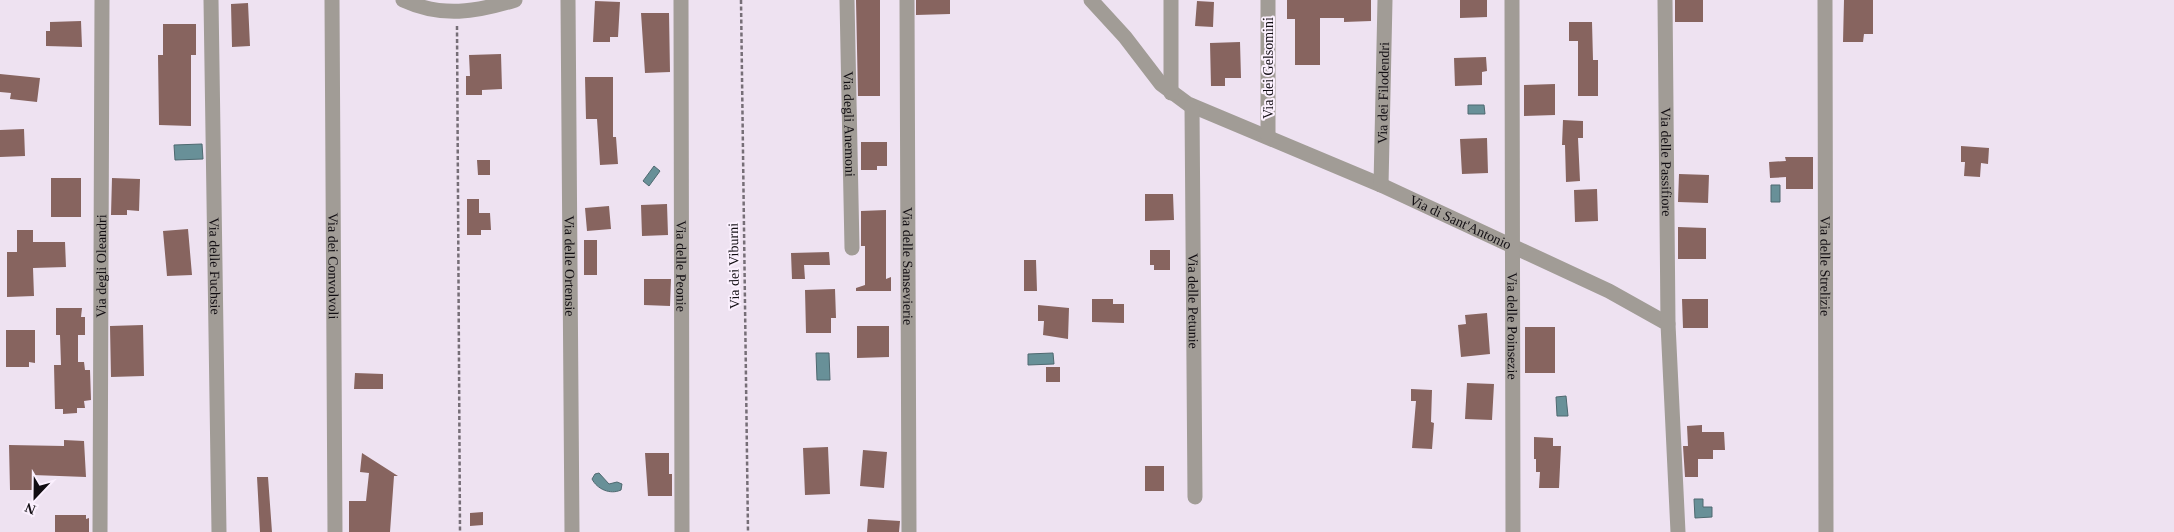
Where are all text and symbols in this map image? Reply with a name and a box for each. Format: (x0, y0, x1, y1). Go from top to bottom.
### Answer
street label: Via dei Gelsomini (1261, 17, 1276, 119)
street label: Via dei Filodendri (1374, 42, 1392, 144)
street label: Via degli Anemoni (841, 71, 858, 177)
street label: Via delle Passifiore (1658, 107, 1675, 216)
street label: Via di Sant'Antonio (1407, 192, 1514, 252)
street label: Via delle Sansevierie (900, 207, 916, 325)
street label: Via dei Convolvoli (326, 213, 341, 319)
street label: Via degli Oleandri (93, 214, 109, 318)
street label: Via delle Ortensie (562, 215, 578, 317)
street label: Via delle Strelizie (1818, 216, 1833, 316)
street label: Via delle Fuchsie (207, 217, 223, 315)
street label: Via delle Peonie (674, 220, 689, 312)
street label: Via dei Viburni (726, 223, 742, 309)
street label: Via delle Petunie (1186, 253, 1201, 349)
street label: Via delle Poinsezie (1505, 272, 1520, 380)
north arrow (10, 472, 60, 522)
text: N (23, 500, 38, 517)

